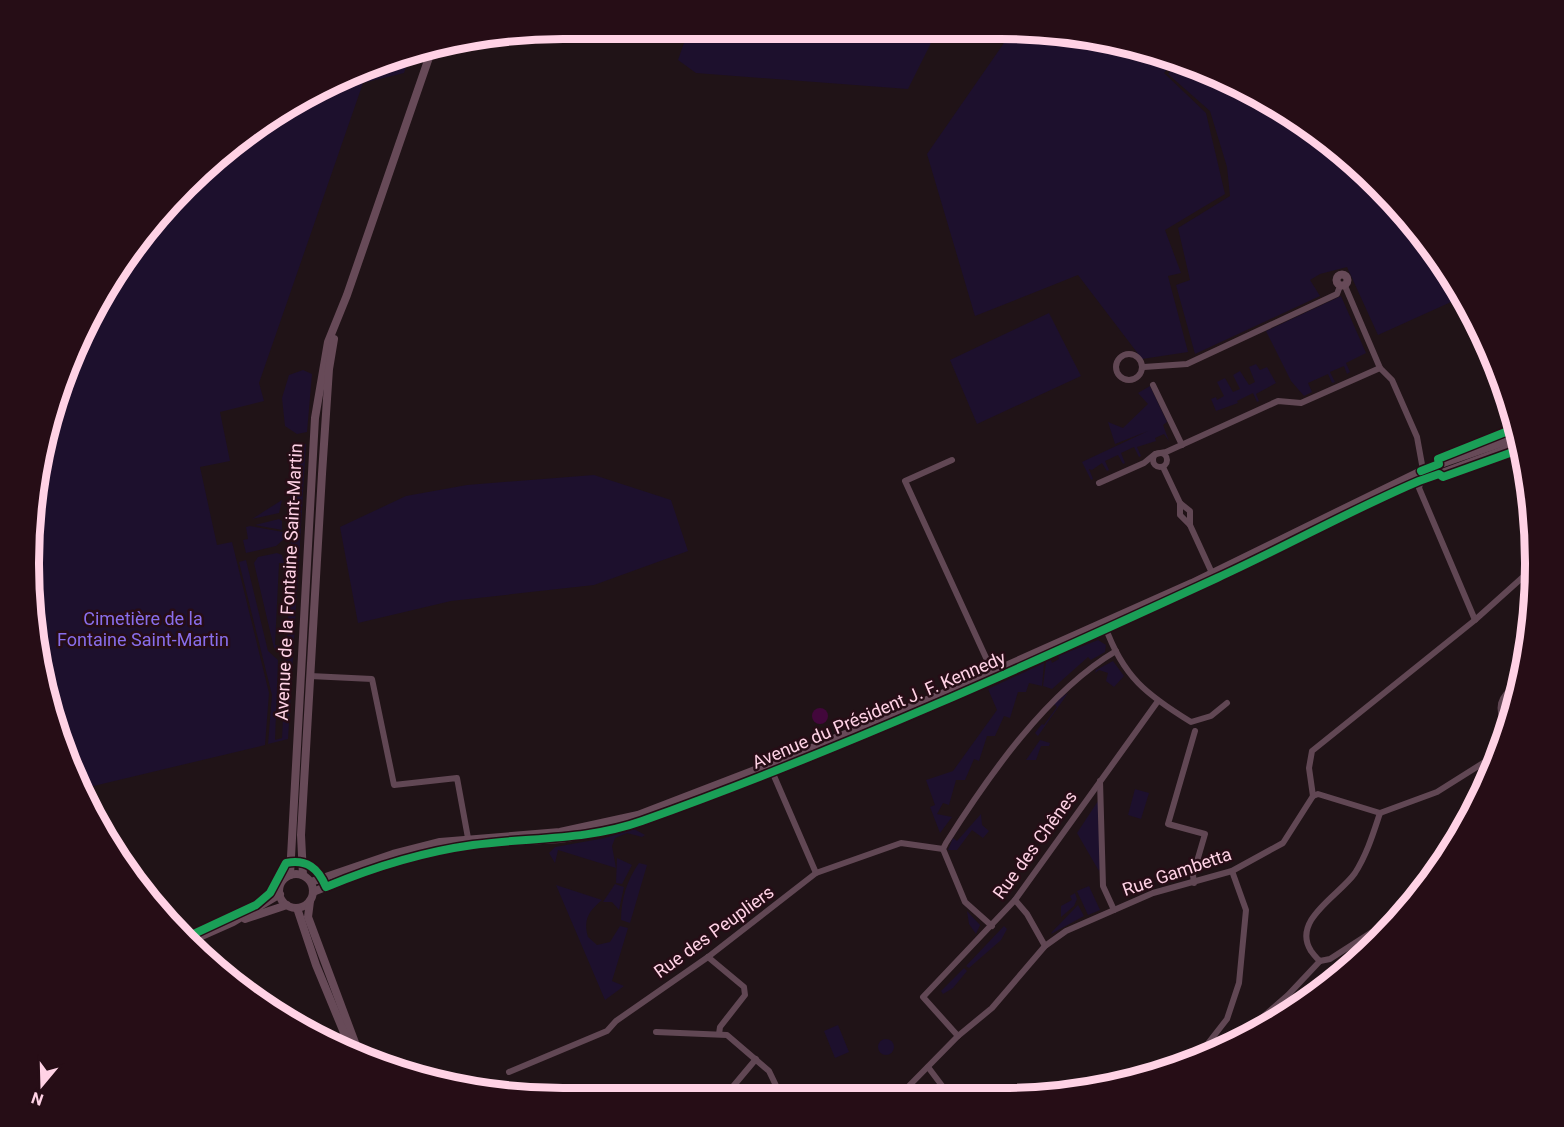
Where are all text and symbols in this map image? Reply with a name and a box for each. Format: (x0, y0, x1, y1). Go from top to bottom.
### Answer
street label: Avenue de la Fontaine Saint-Martin (271, 443, 306, 721)
park label: Cimetière de la Fontaine Saint-Martin (57, 608, 229, 650)
street label: Avenue du Président J. F. Kennedy (749, 646, 1009, 773)
street label: Rue des Chênes (988, 787, 1081, 903)
street label: Rue Gambetta (1119, 843, 1234, 900)
street label: Rue des Peupliers (650, 881, 778, 982)
north arrow (12, 1055, 72, 1115)
text: N (29, 1088, 46, 1110)

